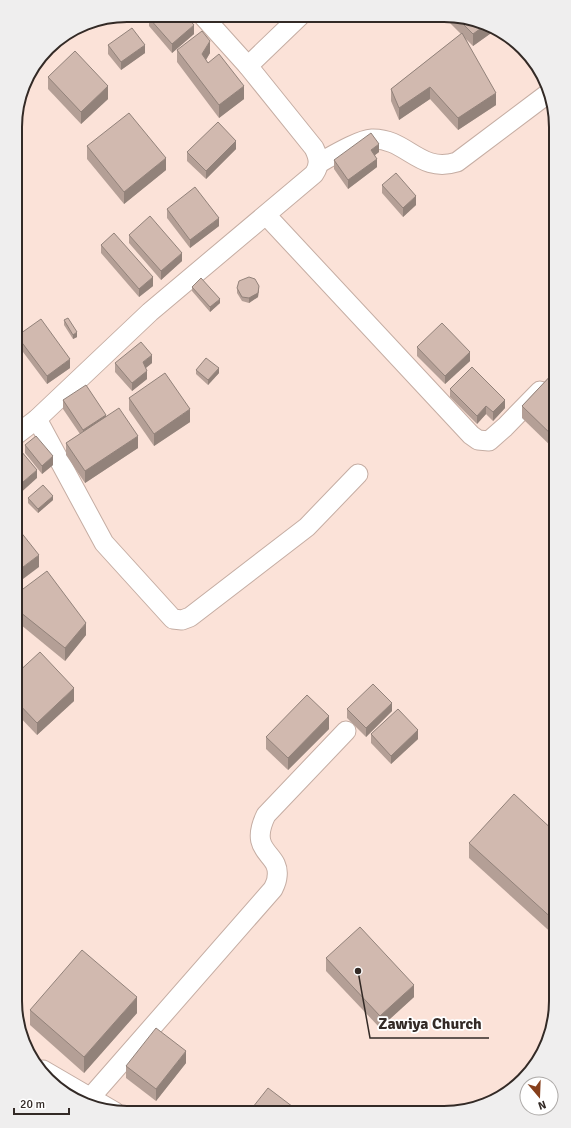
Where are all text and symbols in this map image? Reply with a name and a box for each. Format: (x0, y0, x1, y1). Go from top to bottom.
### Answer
callout: Zawiya Church (370, 1010, 489, 1038)
text: Zawiya Church (378, 1014, 482, 1034)
north arrow (519, 1076, 559, 1116)
scale bar (14, 1090, 69, 1116)
text: 20 m (20, 1097, 45, 1112)
text: N (536, 1098, 548, 1112)

